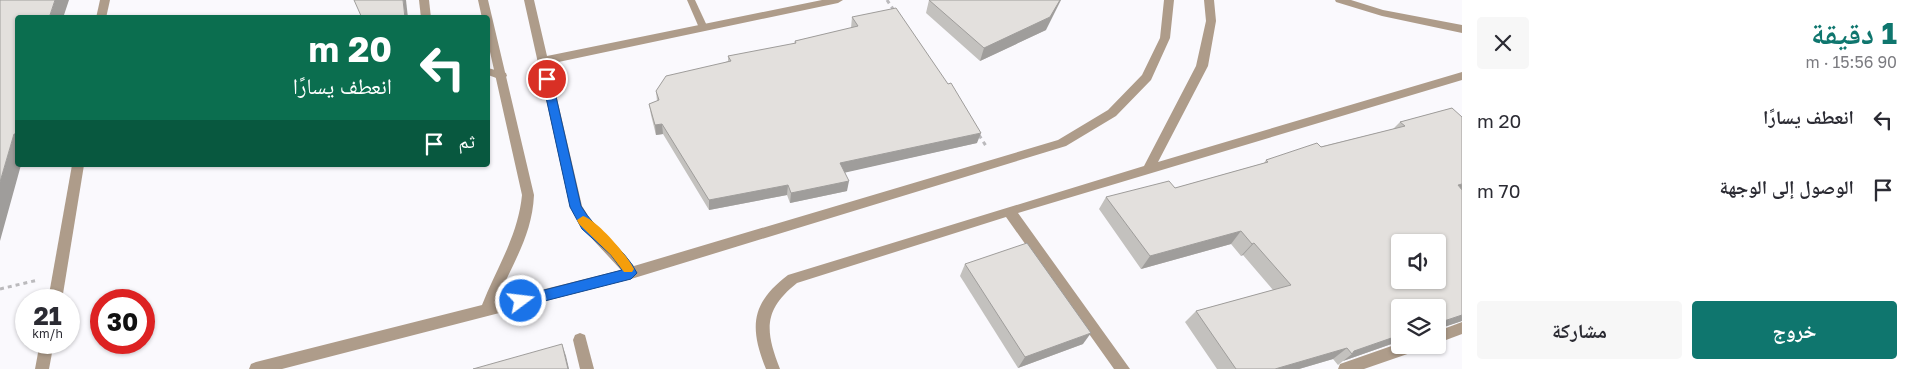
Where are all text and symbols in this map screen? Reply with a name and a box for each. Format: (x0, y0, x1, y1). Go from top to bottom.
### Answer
text: 1 دقيقة (1811, 15, 1897, 51)
button: close (1477, 17, 1529, 69)
text: 20 m (308, 28, 392, 70)
icon: left (410, 35, 475, 100)
text: 90 m · 15:56 (1806, 52, 1897, 72)
pin (526, 58, 568, 100)
icon: arrive (533, 65, 561, 93)
text: انعطف يسارًا (293, 72, 392, 99)
text: انعطف يسارًا (1763, 105, 1854, 128)
icon: left (1869, 106, 1897, 134)
text: 20 m (1477, 109, 1521, 132)
text: ثم (458, 129, 475, 152)
icon: arrive (420, 130, 448, 158)
text: الوصول إلى الوجهة (1720, 175, 1854, 198)
icon: arrive (1869, 176, 1897, 204)
text: 70 m (1477, 179, 1520, 202)
map controls (1391, 234, 1446, 354)
button: sound (1391, 234, 1446, 289)
position arrow (494, 274, 546, 326)
speed limit sign: 30 (90, 289, 155, 354)
button: layers (1391, 299, 1446, 354)
text: 21 (33, 300, 62, 331)
button: مشاركة (1477, 301, 1682, 359)
button: خروج (1692, 301, 1897, 359)
text: km/h (32, 326, 63, 341)

